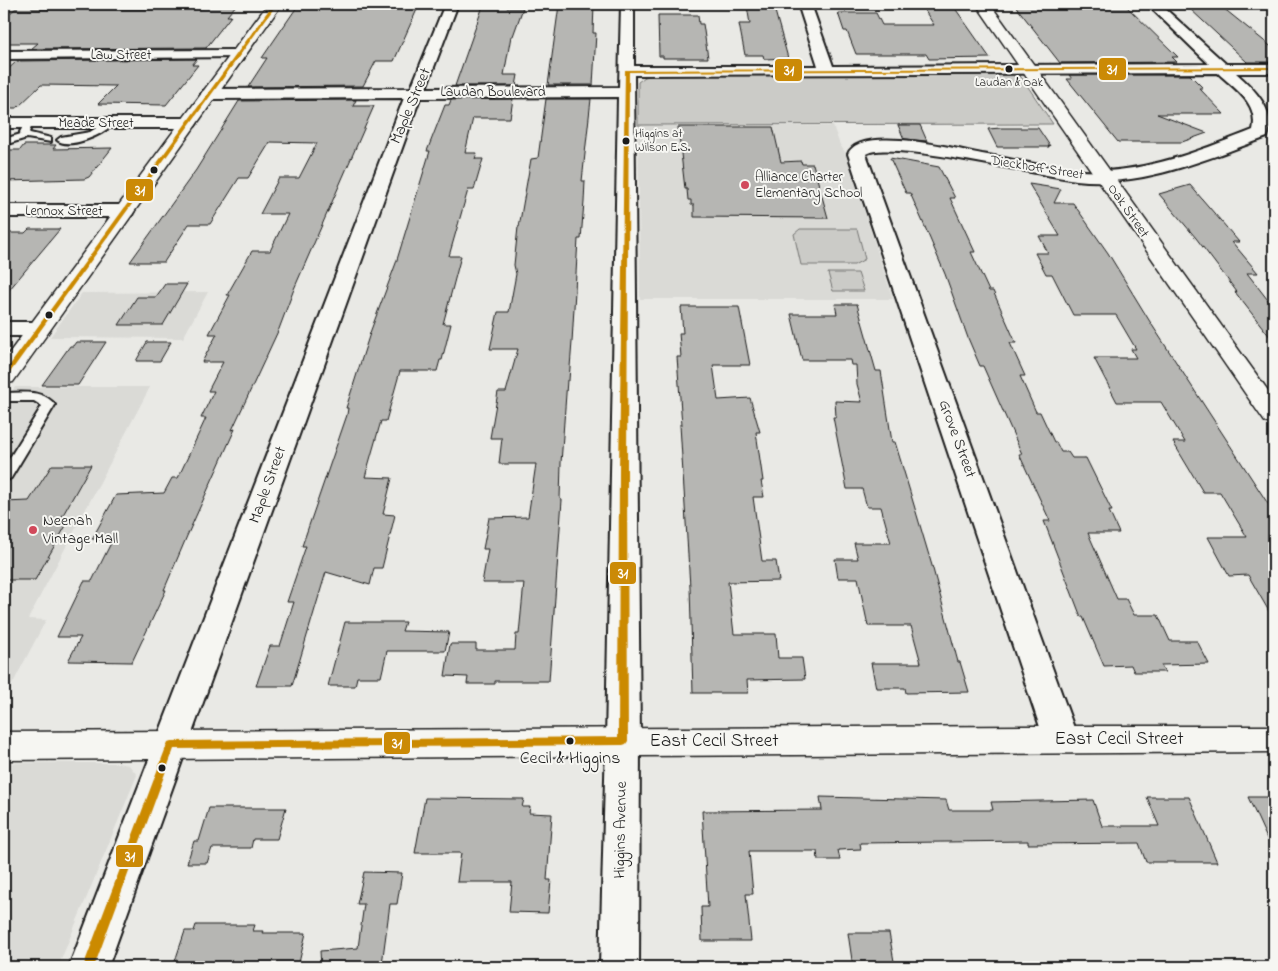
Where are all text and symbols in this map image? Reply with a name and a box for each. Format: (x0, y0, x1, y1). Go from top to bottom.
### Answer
street label: Law Street (91, 45, 152, 66)
line badge: 31 (1098, 57, 1127, 81)
line badge: 31 (774, 58, 803, 82)
text: 31 (1106, 60, 1118, 81)
text: 31 (783, 61, 795, 82)
street label: Maple Street (384, 64, 438, 148)
marker: Laudan & Oak (1004, 64, 1014, 74)
place label: Laudan & Oak (975, 74, 1044, 92)
street label: Laudan Boulevard (441, 82, 546, 103)
street label: Meade Street (58, 113, 134, 134)
place label: Higgins at Wilson E.S. (635, 125, 691, 157)
marker: Higgins at Wilson E.S. (621, 136, 631, 146)
street label: Dieckhoff Street (988, 150, 1085, 186)
unlabelled marker (149, 165, 159, 175)
place label: Alliance Charter Elementary School (755, 167, 862, 205)
line badge: 31 (125, 178, 154, 202)
marker: Alliance Charter Elementary School (739, 179, 751, 191)
street label: Oak Street (1102, 180, 1154, 243)
text: 31 (134, 181, 146, 202)
street label: Lennox Street (25, 201, 103, 222)
unlabelled marker (44, 310, 54, 320)
street label: Grove Street (932, 397, 982, 482)
street label: Maple Street (243, 442, 293, 527)
place label: Neenah Vintage Mall (42, 509, 119, 551)
marker: Neenah Vintage Mall (27, 524, 39, 536)
line badge: 31 (609, 561, 637, 585)
text: 31 (617, 564, 629, 585)
street label: East Cecil Street (1054, 726, 1184, 753)
street label: East Cecil Street (649, 728, 779, 755)
line badge: 31 (383, 731, 411, 755)
text: 31 (391, 734, 403, 755)
marker: Cecil & Higgins (565, 736, 575, 746)
place label: Cecil & Higgins (520, 746, 620, 773)
unlabelled marker (157, 763, 167, 773)
street label: Higgins Avenue (608, 780, 634, 879)
line badge: 31 (115, 844, 144, 868)
text: 31 (124, 847, 136, 868)

